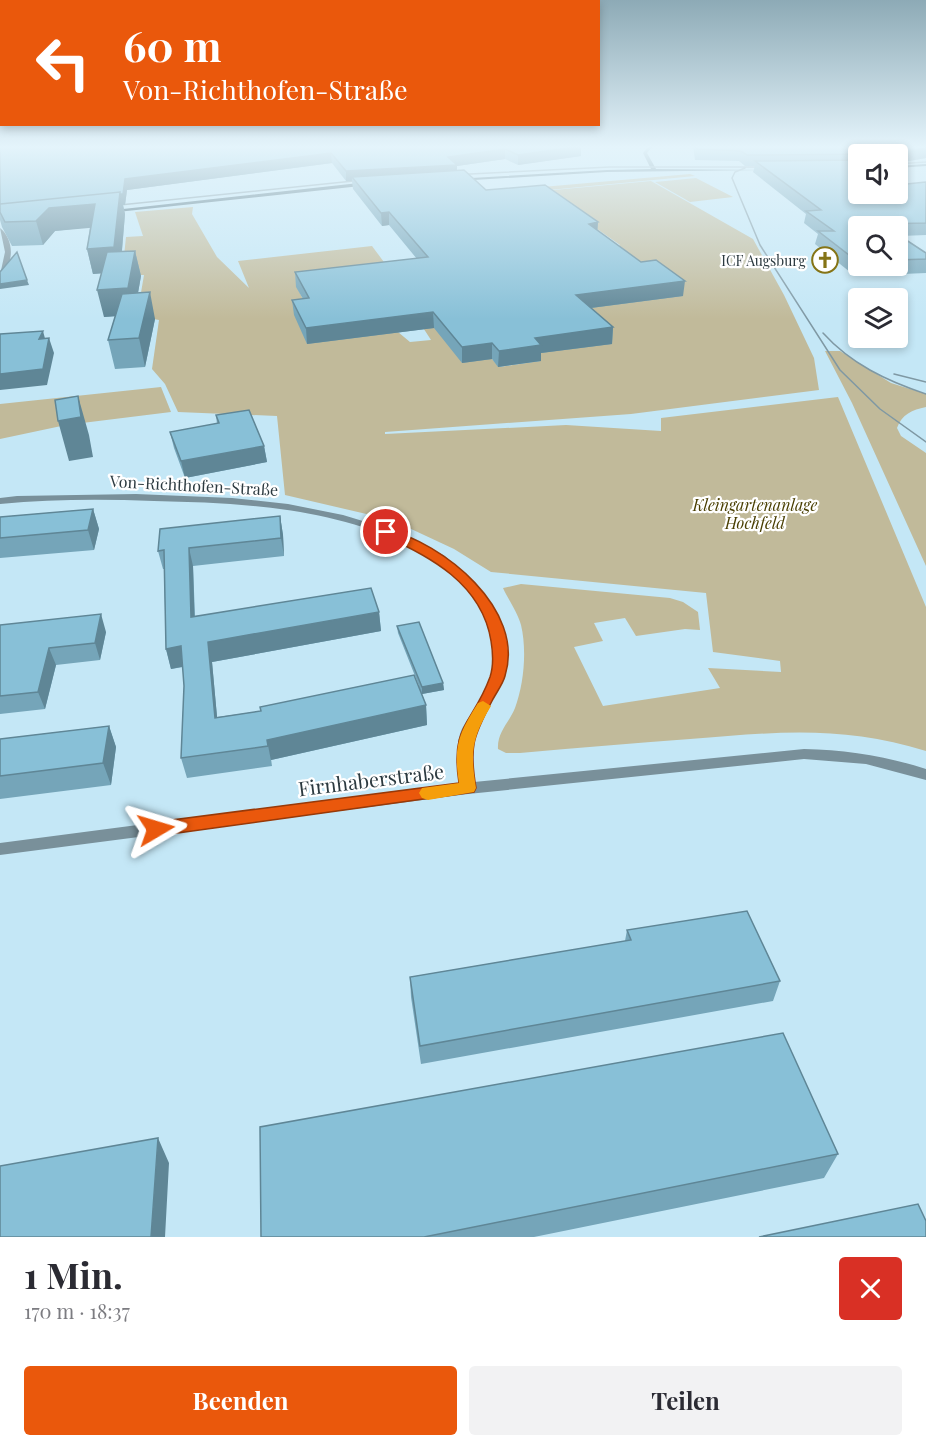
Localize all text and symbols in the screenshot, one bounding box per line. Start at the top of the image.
text: 60 m [123,17,221,73]
icon: left [24,24,102,102]
text: Von-Richthofen-Straße [123,71,408,107]
map controls [848,144,908,348]
button: sound [848,144,908,204]
button: search [848,216,908,276]
church icon: ICF Augsburg [810,245,840,275]
place label: ICF Augsburg [721,251,807,270]
button: layers [848,288,908,348]
street label: Von-Richthofen-Straße [108,470,279,500]
park label: Kleingartenanlage Hochfeld [692,494,817,533]
pin [360,506,411,557]
icon: arrive [369,515,402,548]
street label: Firnhaberstraße [297,757,445,801]
position arrow [124,797,188,861]
text: 1 Min. [24,1250,123,1298]
button: close [839,1257,902,1320]
text: 170 m · 18:37 [24,1297,130,1324]
button: Beenden [24,1366,457,1435]
button: Teilen [469,1366,902,1435]

